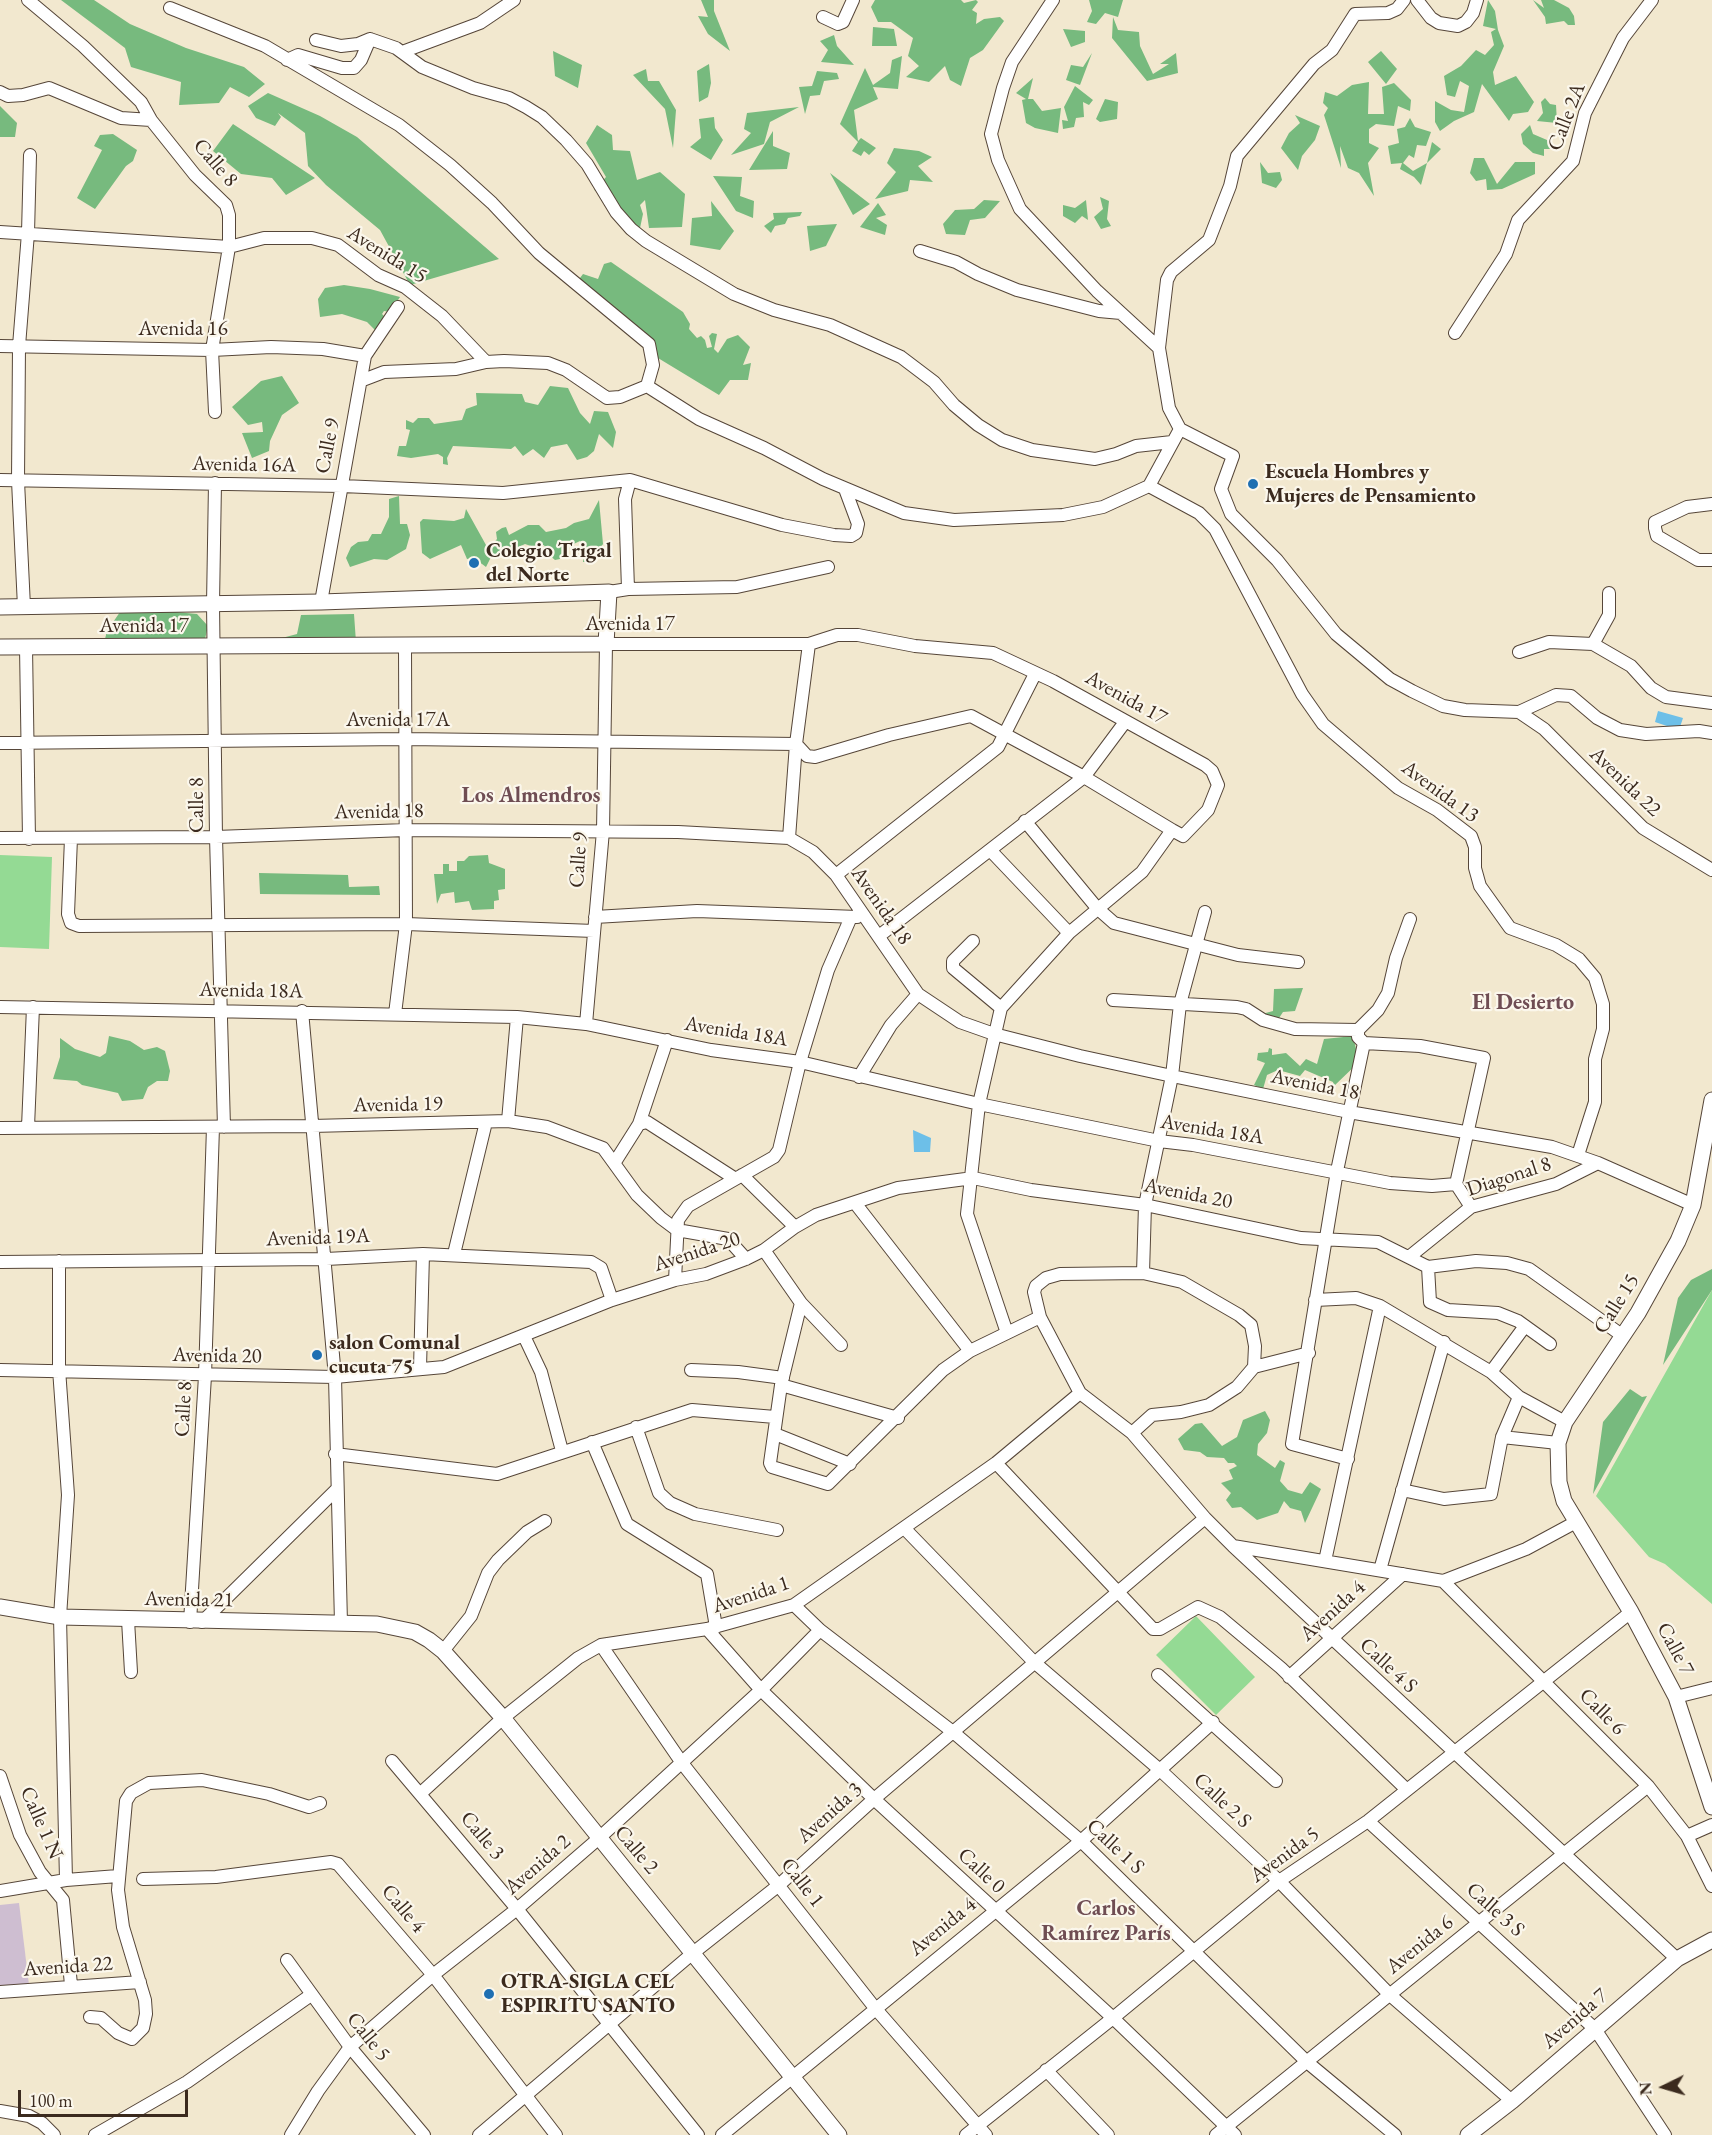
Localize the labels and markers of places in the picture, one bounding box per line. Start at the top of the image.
place label: Escuela Hombres y Mujeres de Pensamiento [1265,459,1476,509]
marker: Escuela Hombres y Mujeres de Pensamiento [1246,477,1260,491]
place label: Colegio Trigal del Norte [486,538,612,588]
marker: Colegio Trigal del Norte [467,556,481,570]
place label: salon Comunal cucuta 75 [329,1330,460,1380]
marker: salon Comunal cucuta 75 [310,1348,324,1362]
place label: OTRA-SIGLA CEL ESPIRITU SANTO [501,1969,675,2019]
marker: OTRA-SIGLA CEL ESPIRITU SANTO [482,1987,496,2001]

